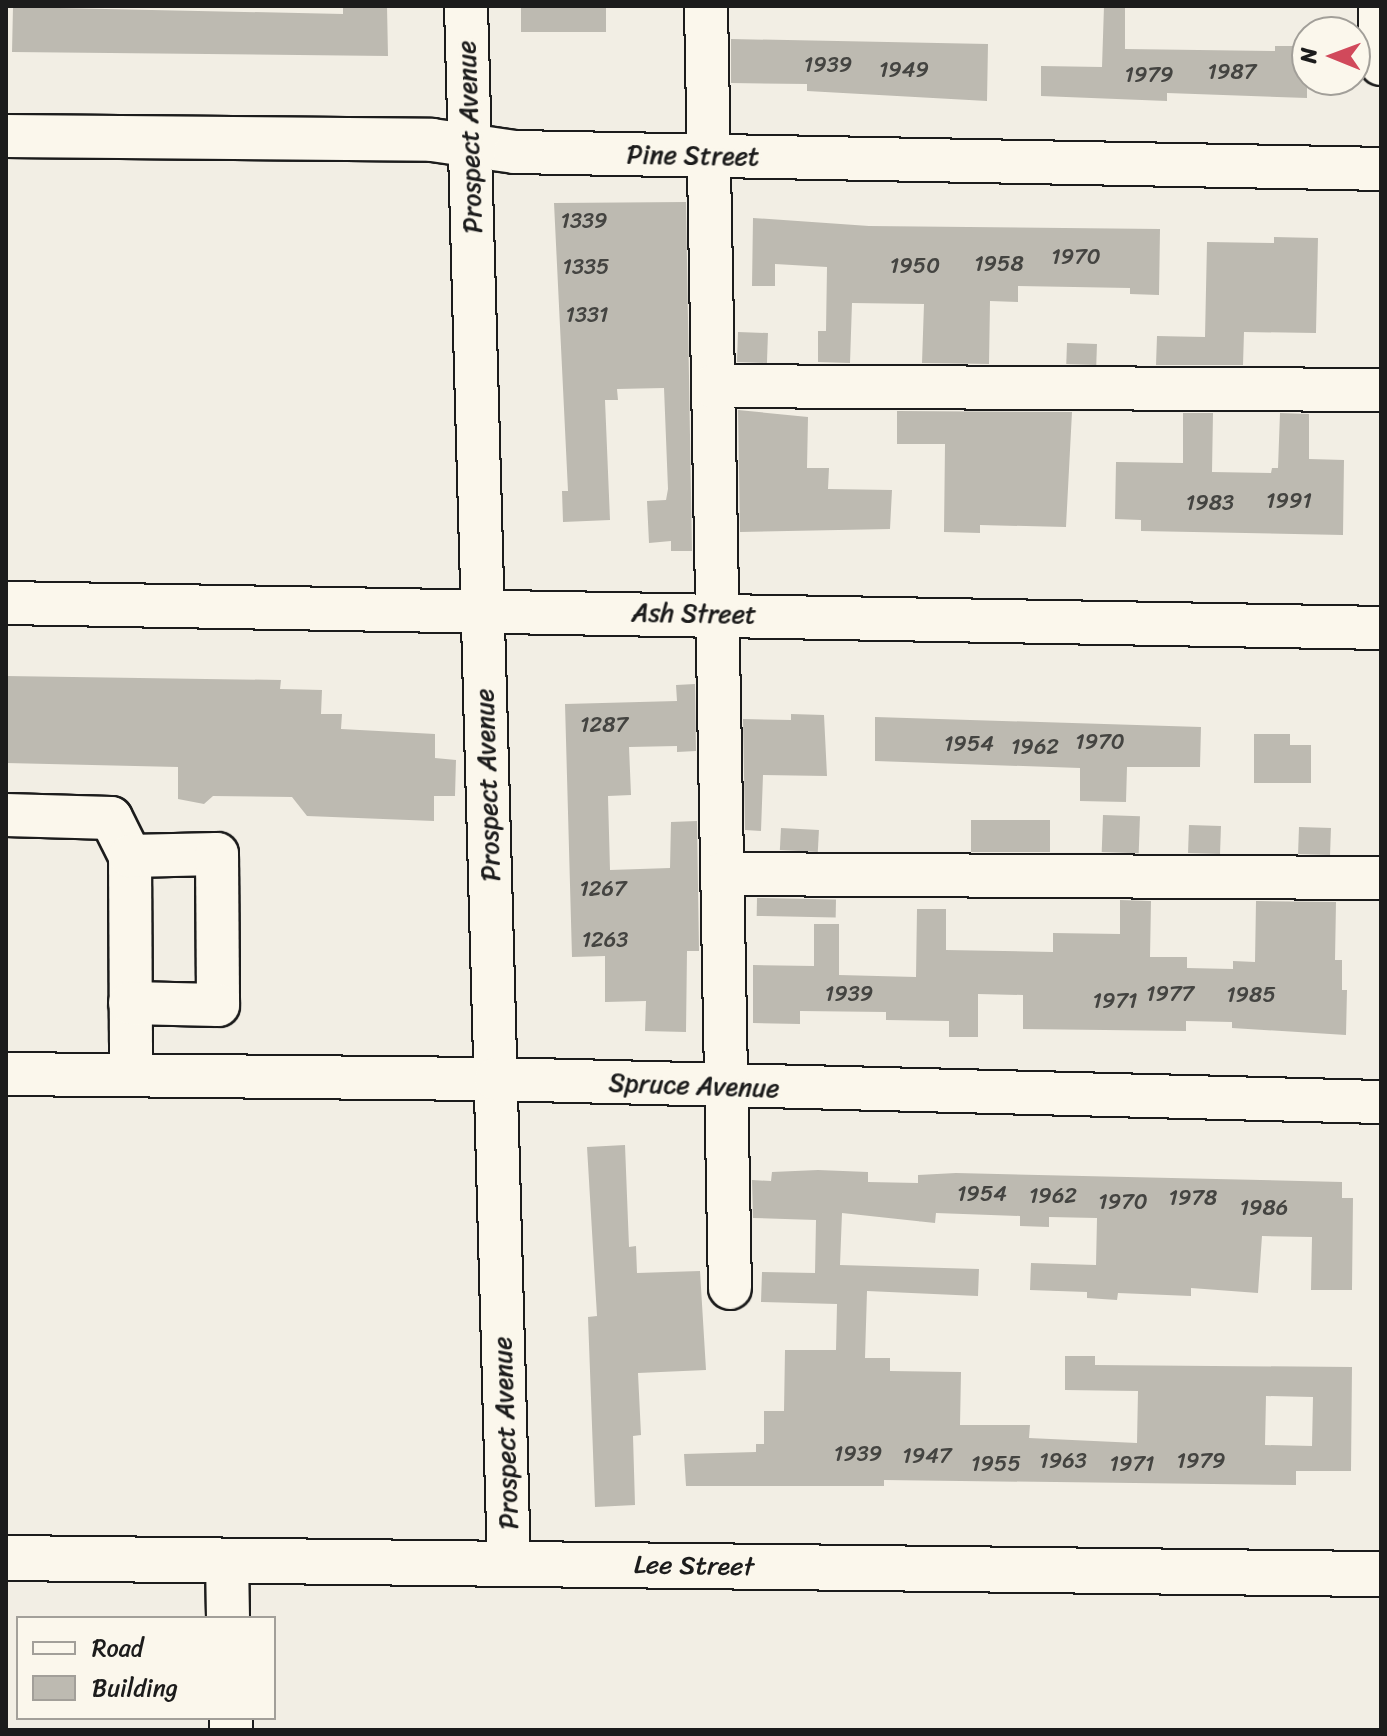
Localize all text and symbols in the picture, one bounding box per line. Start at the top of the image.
north arrow [1291,16,1371,96]
street label: Prospect Avenue [451,40,489,234]
text: N [1289,48,1328,64]
house number: 1939 [804,52,852,78]
house number: 1949 [879,57,929,83]
house number: 1987 [1208,59,1256,85]
house number: 1979 [1124,62,1174,88]
street label: Pine Street [626,139,760,173]
house number: 1339 [560,208,608,234]
house number: 1970 [1051,244,1101,270]
house number: 1958 [974,251,1024,277]
house number: 1950 [890,253,940,279]
house number: 1335 [562,254,610,280]
house number: 1331 [565,302,609,328]
house number: 1991 [1266,488,1312,514]
house number: 1983 [1186,490,1234,516]
street label: Ash Street [631,597,757,631]
street label: Prospect Avenue [469,688,507,882]
house number: 1287 [580,712,628,738]
house number: 1970 [1075,729,1125,755]
house number: 1954 [944,731,994,757]
house number: 1962 [1011,734,1059,760]
house number: 1267 [579,876,627,902]
house number: 1263 [582,927,628,953]
house number: 1939 [825,981,873,1007]
house number: 1977 [1146,981,1194,1007]
house number: 1985 [1226,982,1276,1008]
house number: 1971 [1093,988,1137,1014]
street label: Spruce Avenue [608,1067,780,1105]
house number: 1954 [957,1181,1007,1207]
house number: 1962 [1029,1183,1077,1209]
house number: 1978 [1169,1185,1217,1211]
house number: 1970 [1098,1189,1148,1215]
house number: 1986 [1240,1195,1288,1221]
street label: Prospect Avenue [487,1336,525,1530]
house number: 1939 [834,1441,882,1467]
house number: 1947 [902,1443,952,1469]
house number: 1963 [1039,1448,1087,1474]
house number: 1979 [1176,1448,1226,1474]
house number: 1955 [971,1451,1021,1477]
house number: 1971 [1110,1451,1154,1477]
street label: Lee Street [633,1549,755,1583]
legend [16,1616,276,1720]
text: Road [92,1627,143,1669]
text: Building [92,1667,178,1709]

